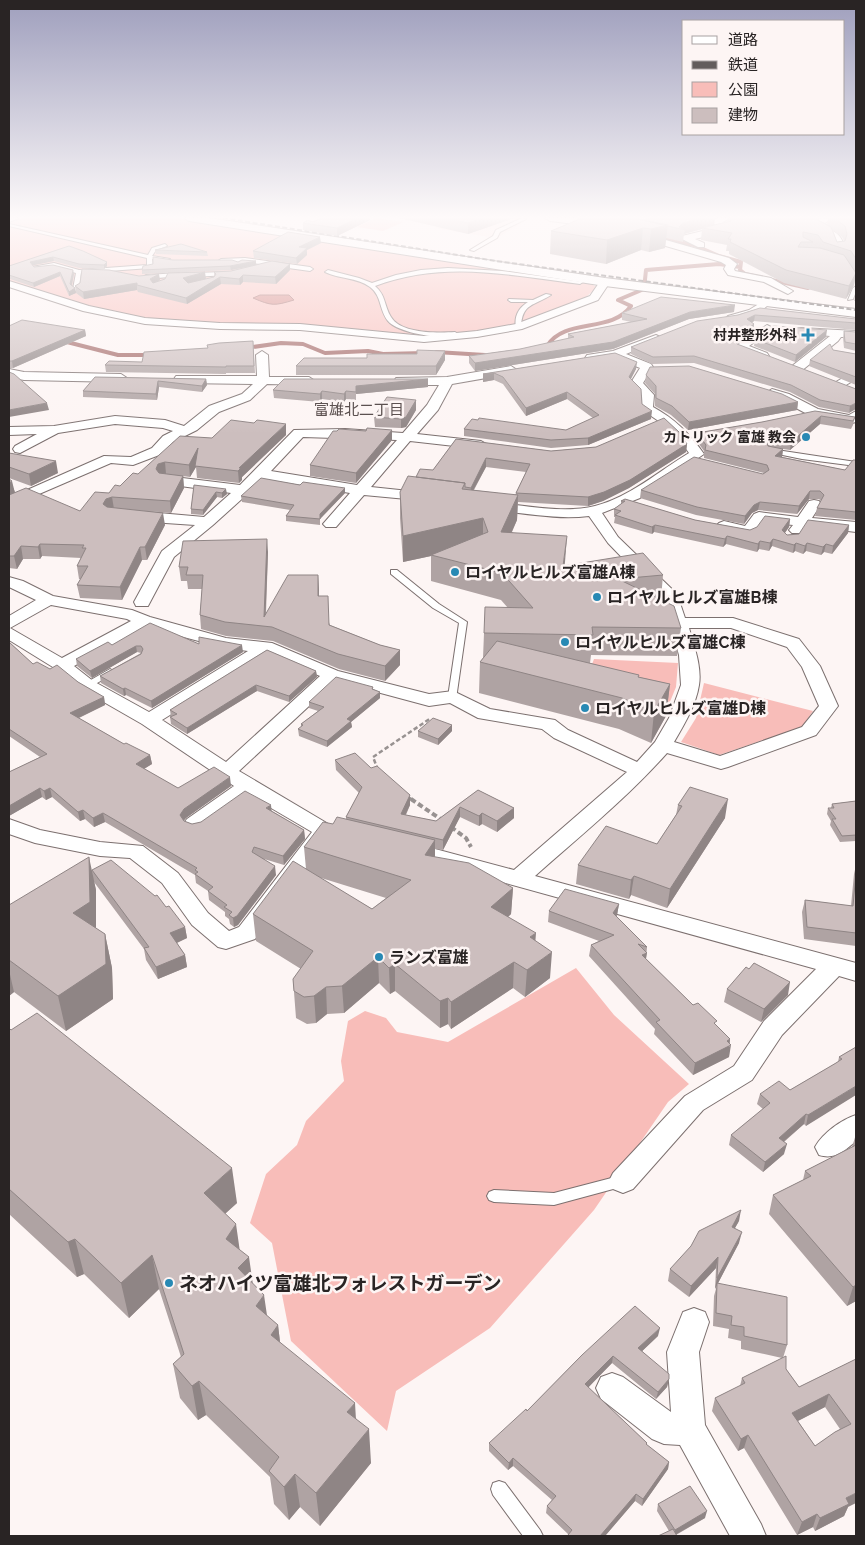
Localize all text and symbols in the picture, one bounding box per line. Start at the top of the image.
legend [682,20,845,135]
text: 道路 [728,31,758,49]
text: 鉄道 [728,56,758,74]
text: 公園 [728,81,758,99]
text: 建物 [728,106,758,124]
place label: 村井整形外科 [713,327,797,343]
marker: 村井整形外科 [801,328,815,342]
district label: 富雄北二丁目 [314,401,404,419]
place label: カトリック 富雄 教会 [663,429,796,445]
marker: カトリック 富雄 教会 [800,431,812,443]
place label: ロイヤルヒルズ富雄A棟 [465,563,635,582]
marker: ロイヤルヒルズ富雄A棟 [449,566,461,578]
place label: ロイヤルヒルズ富雄B棟 [607,588,777,607]
marker: ロイヤルヒルズ富雄B棟 [591,591,603,603]
place label: ロイヤルヒルズ富雄C棟 [575,633,746,652]
marker: ロイヤルヒルズ富雄C棟 [559,636,571,648]
place label: ロイヤルヒルズ富雄D棟 [595,699,766,718]
marker: ロイヤルヒルズ富雄D棟 [579,702,591,714]
place label: ランズ富雄 [389,948,469,967]
marker: ランズ富雄 [373,951,385,963]
place label: ネオハイツ富雄北フォレストガーデン [179,1272,502,1294]
marker: ネオハイツ富雄北フォレストガーデン [163,1277,175,1289]

